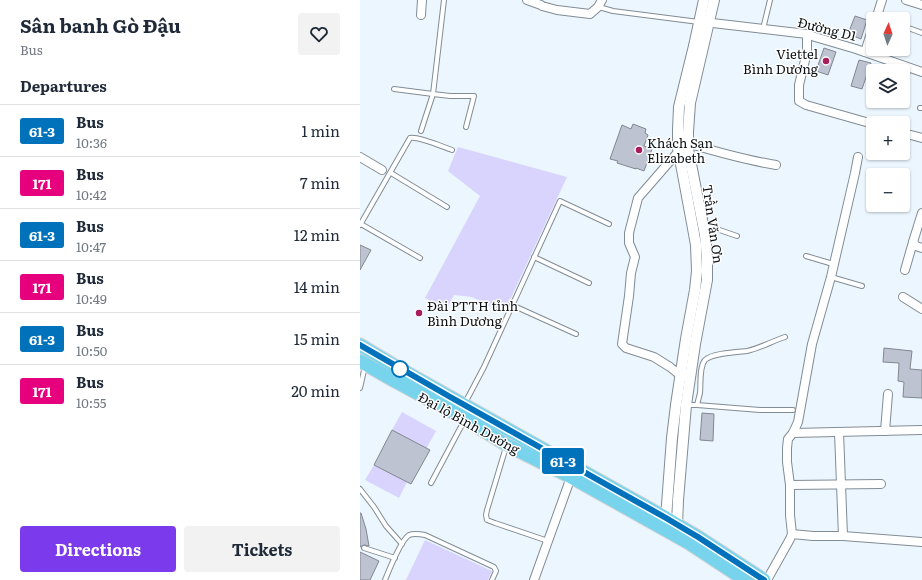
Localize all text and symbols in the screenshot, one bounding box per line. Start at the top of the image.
text: Sân banh Gò Đậu [20,11,181,39]
street label: Đường D1 [796,12,859,45]
north arrow [866,12,910,56]
map controls [866,12,910,212]
button: heart [298,13,340,55]
text: Bus [20,40,43,59]
place label: Viettel Bình Dương [743,44,819,78]
marker: Viettel Bình Dương [821,56,831,66]
button: layers [866,64,910,108]
text: Departures [20,74,107,97]
text: Bus [76,110,104,133]
button: + [866,116,910,160]
text: 1 min [301,119,340,142]
text: 61-3 [29,121,55,141]
text: 10:36 [76,133,107,152]
place label: Khách Sạn Elizabeth [647,133,713,167]
marker: Khách Sạn Elizabeth [634,145,644,155]
text: Bus [76,162,104,185]
button: − [866,168,910,212]
text: 7 min [300,171,340,194]
text: 171 [33,173,51,193]
street label: Trần Văn Ơn [699,183,728,265]
text: 10:42 [76,185,107,204]
text: Bus [76,214,104,237]
text: 12 min [294,223,340,246]
text: 61-3 [29,225,55,245]
text: 10:47 [76,237,106,256]
text: Bus [76,266,104,289]
text: 14 min [294,275,340,298]
text: 171 [33,277,51,297]
text: 10:49 [76,289,107,308]
place label: Đài PTTH tỉnh Bình Dương [427,296,519,330]
marker: Đài PTTH tỉnh Bình Dương [414,308,424,318]
text: Bus [76,318,104,341]
text: 15 min [294,327,340,350]
text: 61-3 [29,329,55,349]
text: 10:50 [76,341,107,360]
unlabelled marker [391,360,409,378]
text: Bus [76,370,104,393]
text: 20 min [291,379,340,402]
text: 171 [33,381,51,401]
street label: Đại lộ Bình Dương [415,387,524,459]
text: 10:55 [76,393,106,412]
line badge: 61-3 [535,448,591,474]
text: 61-3 [550,451,576,471]
button: Directions [20,526,176,572]
button: Tickets [184,526,340,572]

